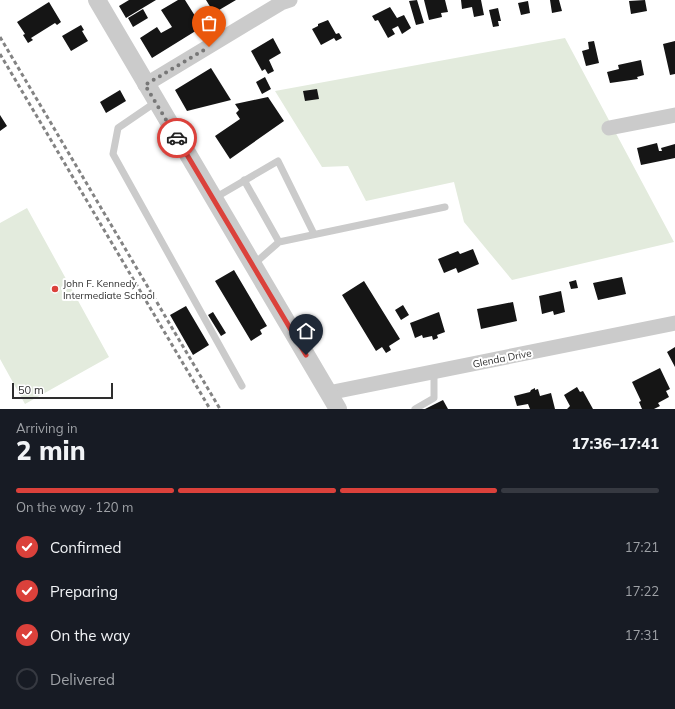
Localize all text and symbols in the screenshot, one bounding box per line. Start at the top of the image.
pin [192,6,226,47]
icon: bag [198,12,220,34]
courier [157,118,197,158]
icon: car [166,127,188,149]
place label: John F. Kennedy Intermediate School [63,277,155,302]
marker: John F. Kennedy Intermediate School [50,284,60,294]
pin [289,314,323,355]
icon: home [295,320,317,342]
street label: Glenda Drive [472,346,533,371]
scale bar [12,381,113,400]
text: 50 m [18,383,44,397]
text: Arriving in [16,420,78,436]
text: 2 min [16,434,86,467]
text: 17:36–17:41 [572,434,659,453]
text: On the way · 120 m [16,499,133,515]
icon: check [16,536,38,558]
text: Confirmed [50,538,121,557]
text: 17:21 [625,539,659,555]
icon: check [16,580,38,602]
text: Preparing [50,582,118,601]
text: 17:22 [625,583,659,599]
icon: check [16,624,38,646]
text: On the way [50,626,130,645]
text: 17:31 [625,627,659,643]
text: Delivered [50,670,115,689]

